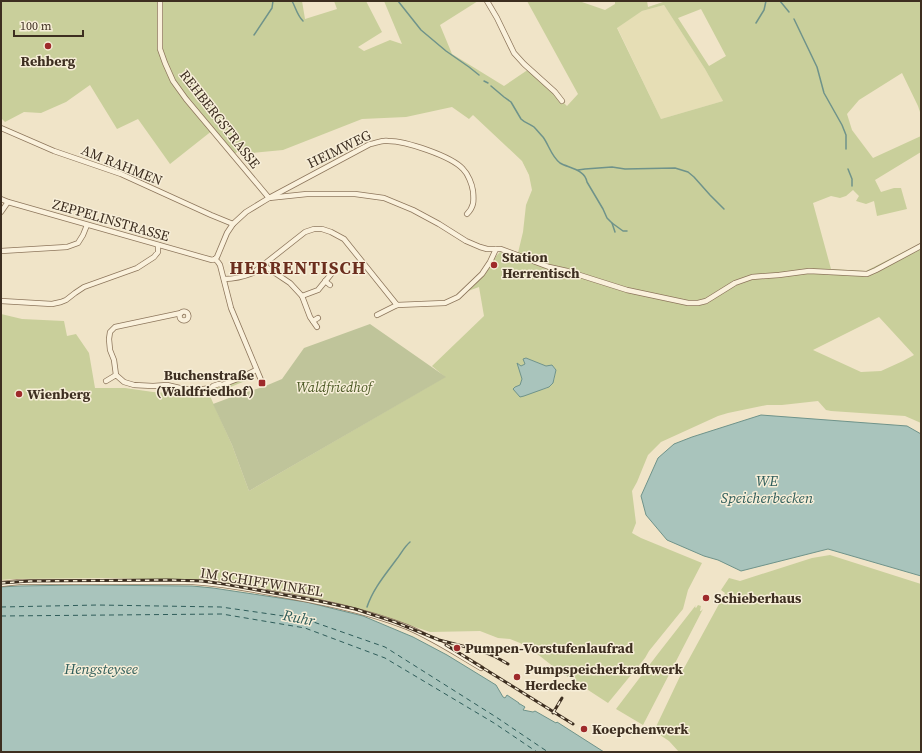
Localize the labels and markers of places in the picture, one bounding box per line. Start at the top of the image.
marker: Rehberg [43,41,53,51]
place label: Rehberg [21,51,76,71]
place label: Station Herrentisch [502,247,580,283]
marker: Station Herrentisch [489,260,499,270]
place label: Buchenstraße (Waldfriedhof) [156,365,254,401]
marker: Buchenstraße (Waldfriedhof) [257,378,267,388]
place label: Wienberg [27,384,91,404]
marker: Wienberg [14,389,24,399]
place label: Schieberhaus [714,588,802,608]
marker: Schieberhaus [701,593,711,603]
place label: Pumpen-Vorstufenlaufrad [465,638,634,658]
marker: Pumpen-Vorstufenlaufrad [452,643,462,653]
place label: Pumpspeicherkraftwerk Herdecke [525,659,683,695]
marker: Pumpspeicherkraftwerk Herdecke [512,672,522,682]
place label: Koepchenwerk [592,719,689,739]
marker: Koepchenwerk [579,724,589,734]

